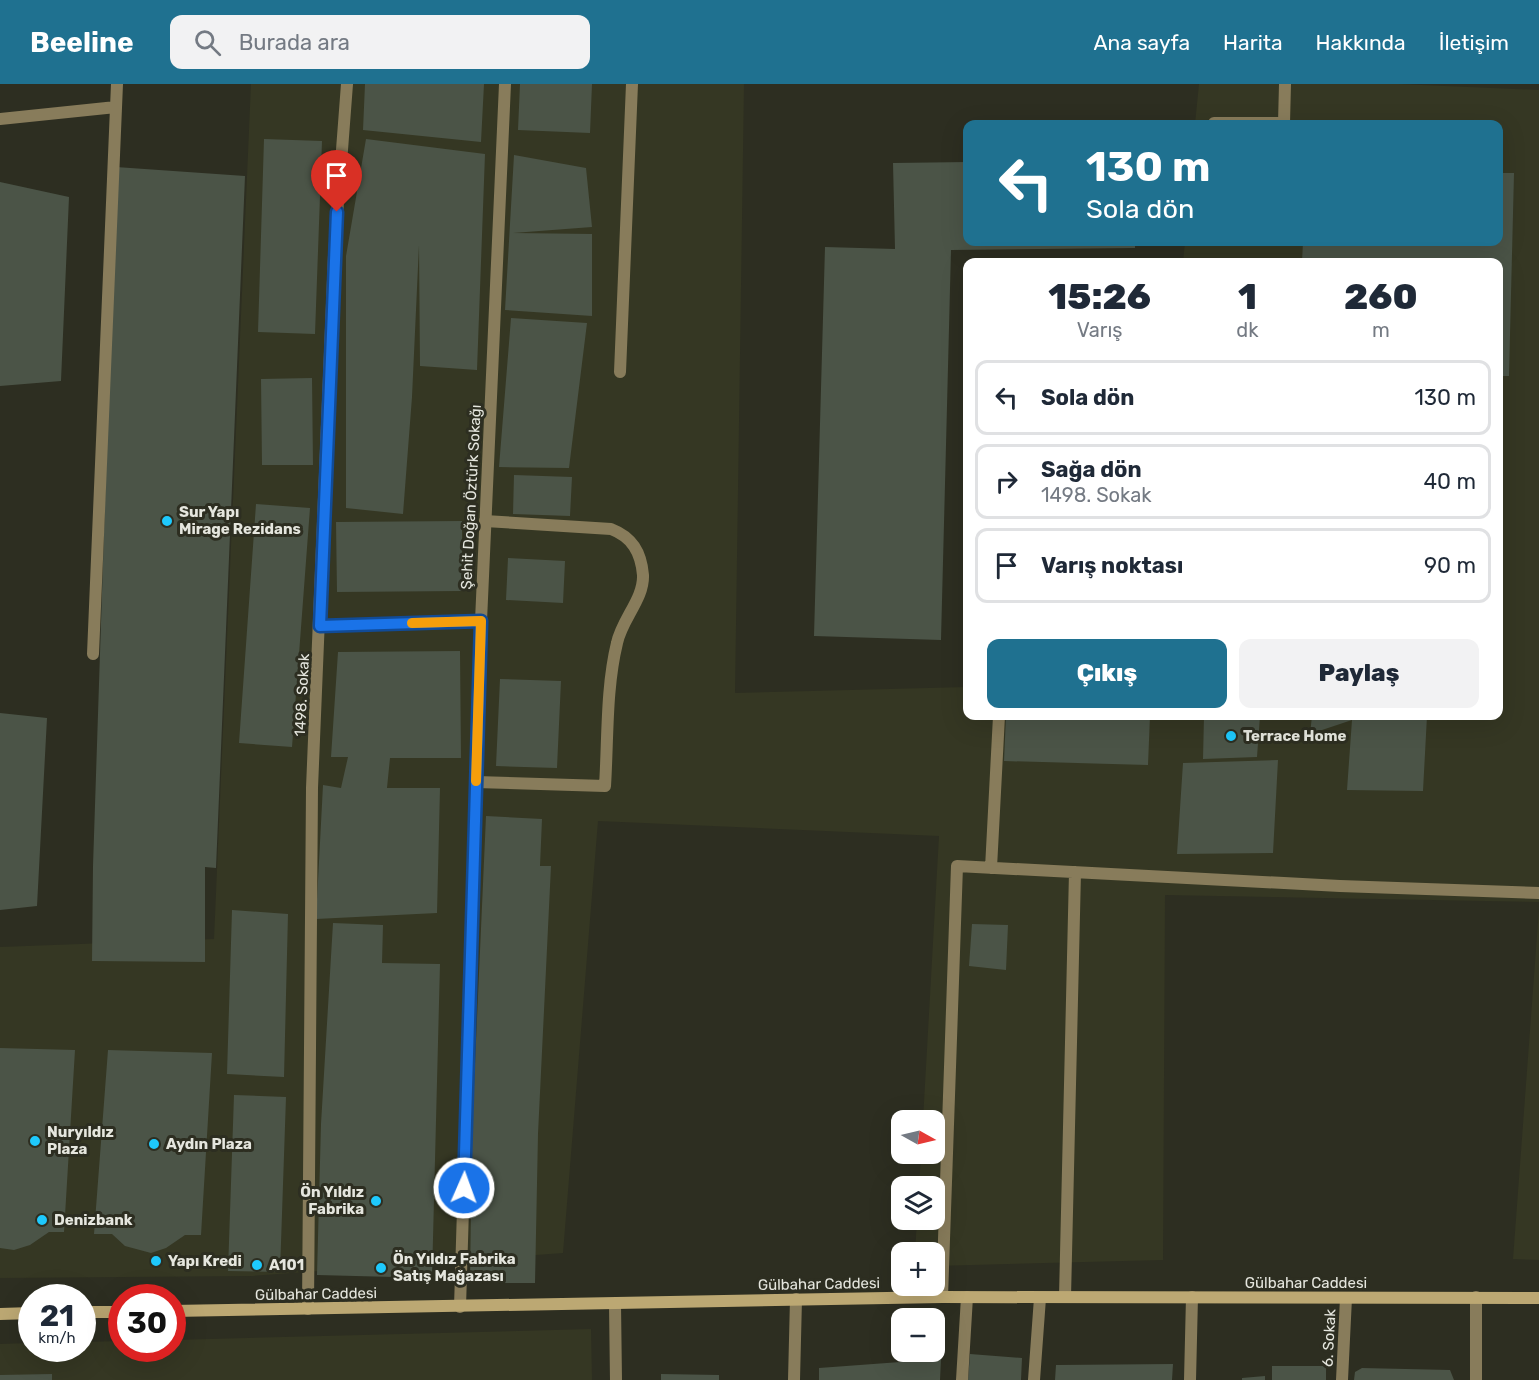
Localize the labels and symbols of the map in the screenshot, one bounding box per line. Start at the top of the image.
pin [311,150,362,212]
street label: Şehit Doğan Öztürk Sokağı [457,404,485,590]
place label: Sur Yapı Mirage Rezidans [179,503,301,538]
marker: Sur Yapı Mirage Rezidans [160,514,174,528]
street label: 1498. Sokak [291,653,313,737]
place label: Terrace Home [1243,727,1346,745]
marker: Terrace Home [1224,729,1238,743]
north arrow [891,1110,945,1164]
place label: Nuryıldız Plaza [47,1123,114,1158]
marker: Nuryıldız Plaza [28,1134,42,1148]
place label: Aydın Plaza [166,1135,252,1153]
marker: Aydın Plaza [147,1137,161,1151]
position arrow [432,1156,496,1220]
place label: Ön Yıldız Fabrika [300,1183,364,1218]
marker: Ön Yıldız Fabrika [369,1194,383,1208]
place label: Denizbank [54,1211,133,1229]
marker: Denizbank [35,1213,49,1227]
place label: Ön Yıldız Fabrika Satış Mağazası [393,1250,516,1285]
place label: Yapı Kredi [168,1252,242,1270]
marker: Yapı Kredi [149,1254,163,1268]
place label: A101 [269,1256,304,1274]
marker: A101 [250,1258,264,1272]
marker: Ön Yıldız Fabrika Satış Mağazası [374,1261,388,1275]
street label: Gülbahar Caddesi [758,1274,880,1294]
street label: Gülbahar Caddesi [1245,1274,1367,1292]
speed limit sign: 30 [108,1284,186,1362]
street label: Gülbahar Caddesi [255,1284,377,1304]
street label: 6. Sokak [1318,1308,1340,1367]

